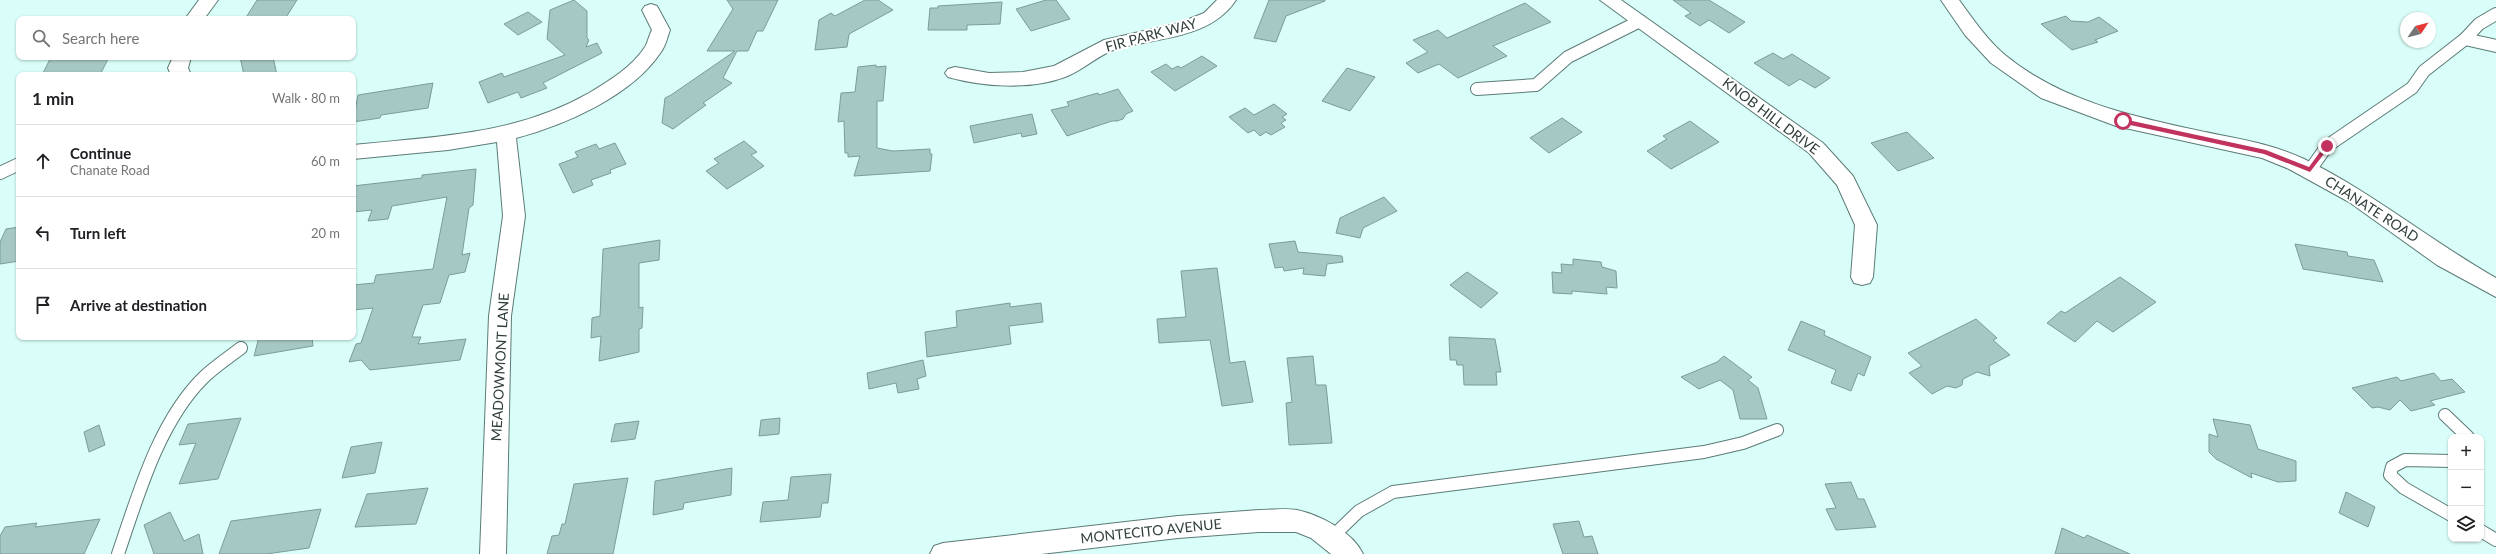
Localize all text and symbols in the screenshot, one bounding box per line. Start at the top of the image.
north arrow [2400,12,2436,48]
street label: FIR PARK WAY [1103,14,1199,55]
search box [16,16,356,60]
icon: search [30,27,52,49]
text: Search here [62,29,139,47]
street label: KNOB HILL DRIVE [1720,74,1823,158]
text: 1 min [32,88,74,109]
text: Walk · 80 m [272,90,340,106]
route start [2114,112,2132,130]
route end [2318,137,2336,155]
text: Continue [70,144,131,162]
icon: ahead [32,150,54,172]
text: 60 m [311,153,340,169]
text: Chanate Road [70,162,150,178]
street label: CHANATE ROAD [2322,172,2422,245]
icon: left [32,222,54,244]
text: Turn left [70,224,126,242]
text: 20 m [311,225,340,241]
street label: MEADOWMONT LANE [487,292,512,442]
icon: arrive [32,294,54,316]
text: Arrive at destination [70,296,207,314]
map controls [2448,434,2484,542]
button: + [2448,434,2484,470]
button: − [2448,470,2484,506]
button: layers [2448,506,2484,542]
street label: MONTECITO AVENUE [1080,515,1222,546]

